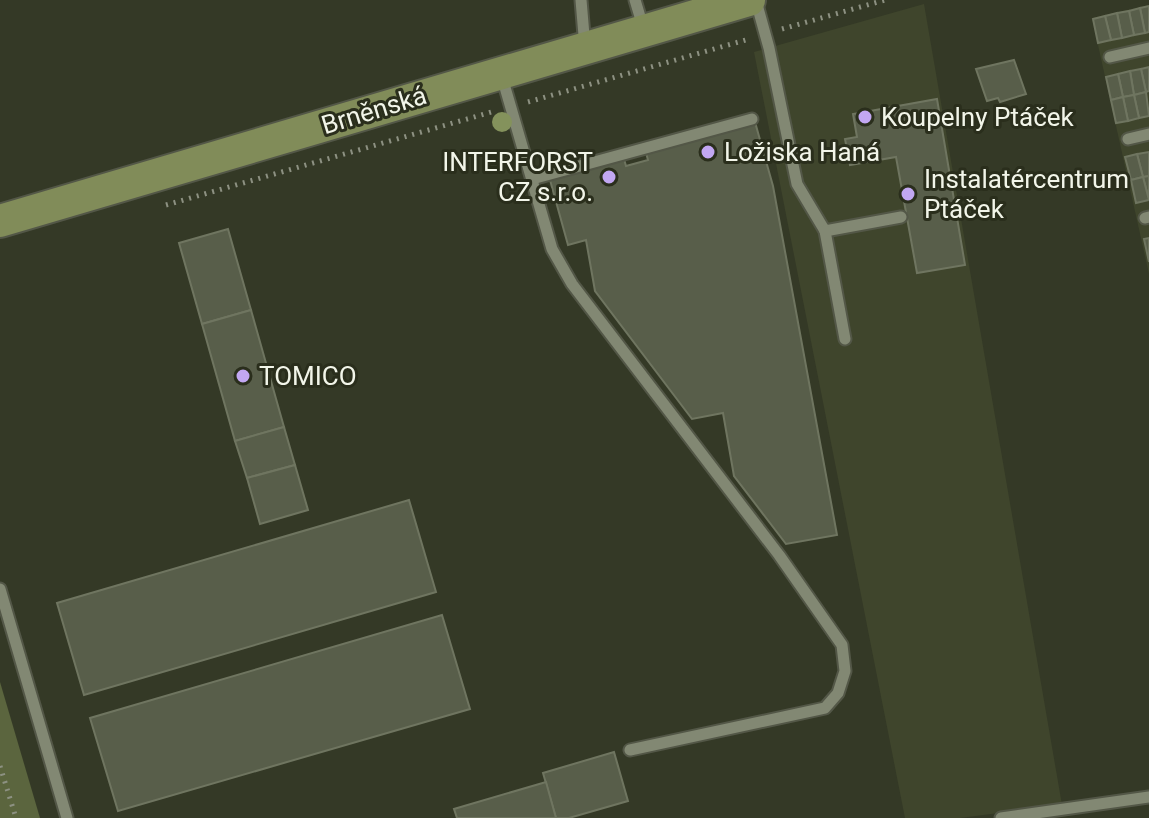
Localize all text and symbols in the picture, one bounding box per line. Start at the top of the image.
street label: Brněnská [318,80,430,140]
place label: Koupelny Ptáček [881,102,1075,132]
marker: Koupelny Ptáček [856,108,874,126]
place label: Ložiska Haná [724,137,880,167]
marker: Ložiska Haná [699,143,717,161]
place label: INTERFORST CZ s.r.o. [442,147,593,207]
place label: Instalatércentrum Ptáček [924,164,1129,224]
marker: INTERFORST CZ s.r.o. [600,168,618,186]
marker: Instalatércentrum Ptáček [899,185,917,203]
place label: TOMICO [259,361,357,391]
marker: TOMICO [234,367,252,385]

